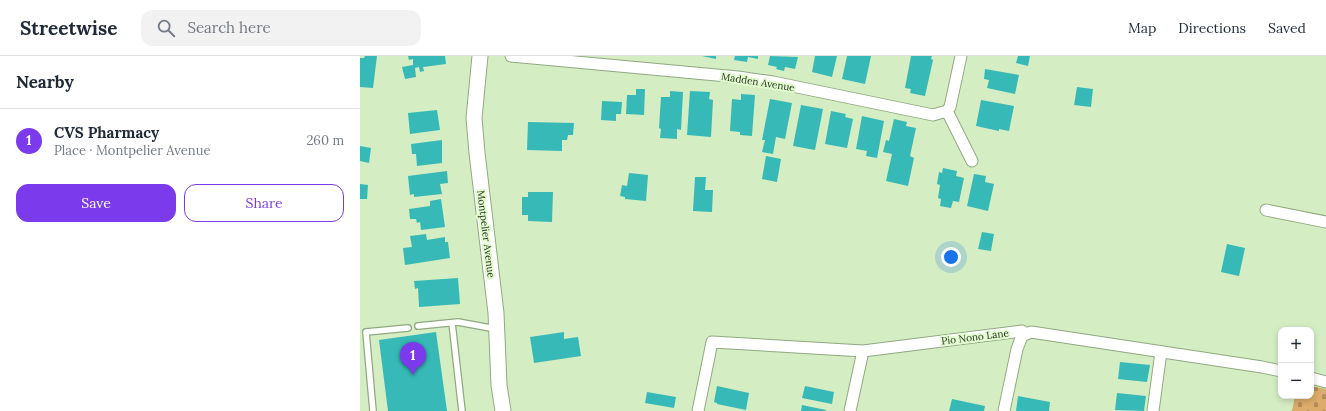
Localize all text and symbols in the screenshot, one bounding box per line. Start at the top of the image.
search box [141,10,421,46]
text: Streetwise [20,16,117,40]
icon: search [155,17,177,39]
text: Search here [187,18,271,37]
text: Map [1128,19,1156,37]
text: Directions [1178,19,1246,37]
text: Saved [1268,19,1306,37]
street label: Madden Avenue [720,70,796,94]
text: Nearby [16,71,74,93]
text: CVS Pharmacy [54,123,159,142]
text: 1 [26,132,32,149]
text: 260 m [306,132,344,149]
text: Place · Montpelier Avenue [54,142,211,159]
button: Save [16,184,176,222]
button: Share [184,184,344,222]
street label: Montpelier Avenue [474,190,498,279]
your location [941,247,961,267]
street label: Pio Nono Lane [941,326,1010,348]
map controls [1278,327,1314,399]
button: + [1278,327,1314,363]
pin: 1 [400,342,426,375]
button: − [1278,363,1314,399]

